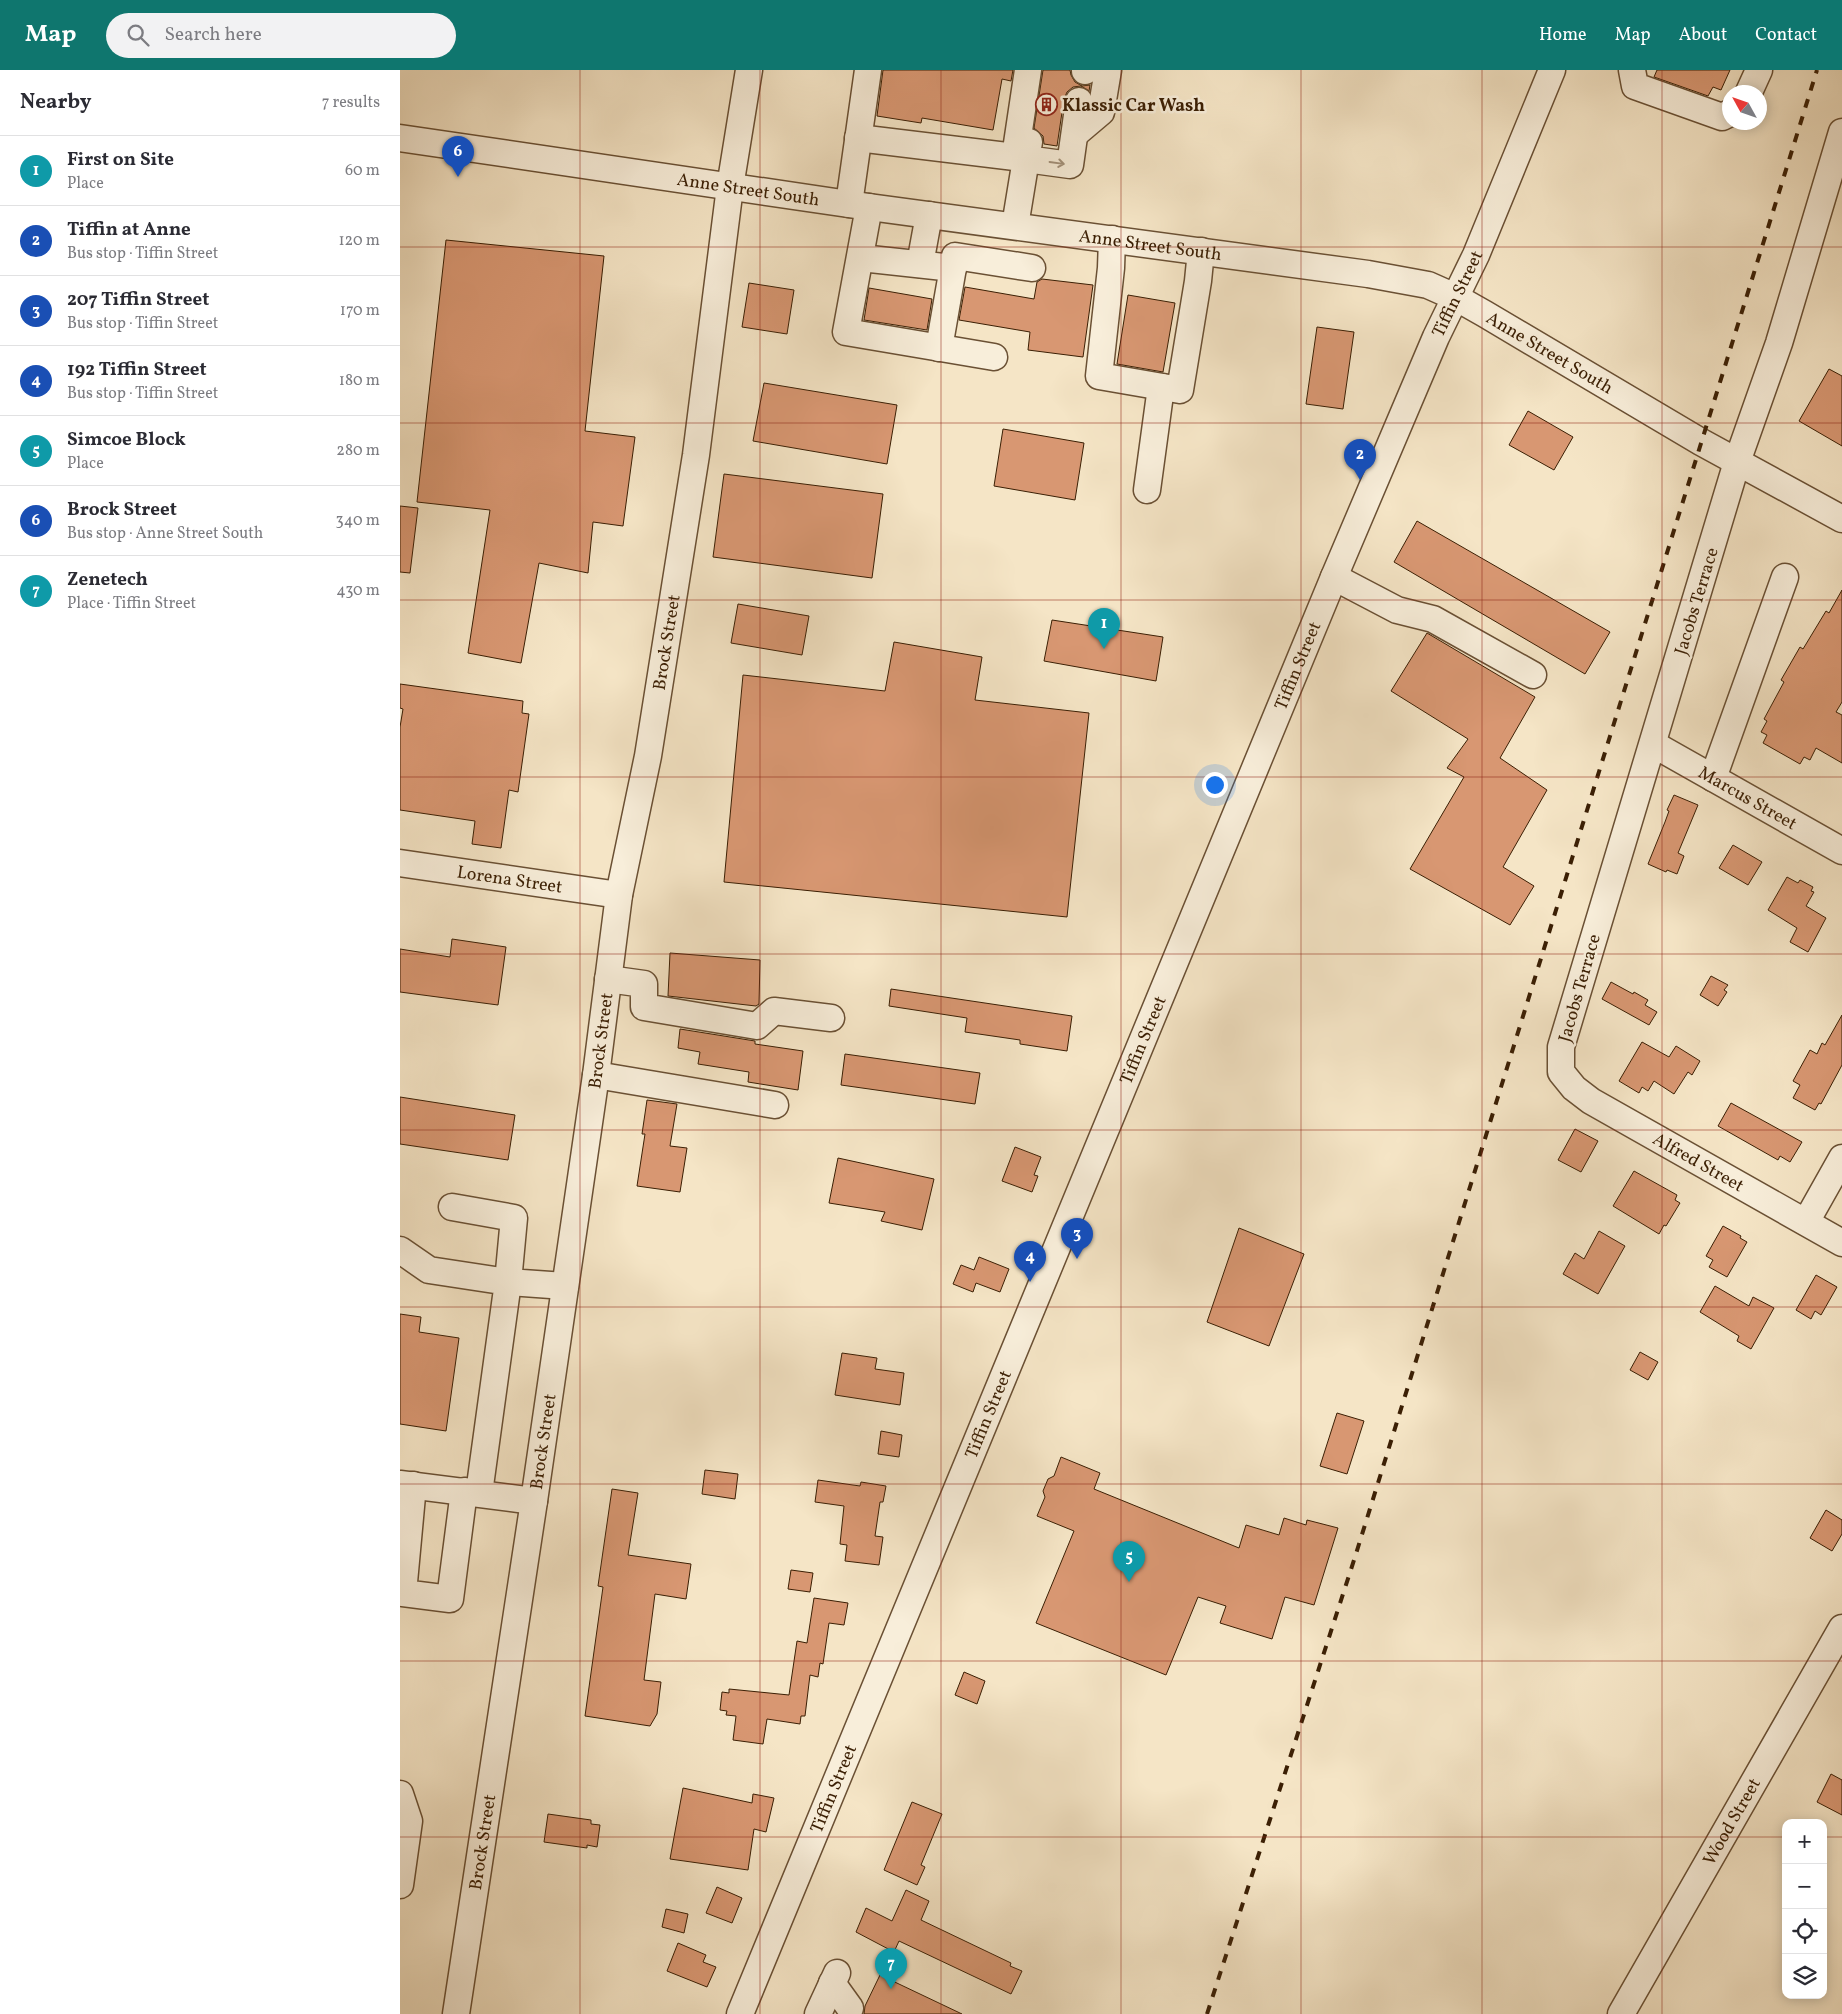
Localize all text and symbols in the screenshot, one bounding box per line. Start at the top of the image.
search box [106,13,456,58]
text: Map [25,18,76,52]
icon: search [124,21,152,49]
text: Search here [164,22,262,48]
text: Home [1539,23,1587,48]
text: Map [1615,23,1651,48]
text: About [1679,23,1727,48]
text: Contact [1755,23,1817,48]
north arrow [1722,85,1767,130]
text: Nearby [20,88,91,117]
text: 7 results [322,92,380,114]
building icon: Klassic Car Wash [1034,93,1058,117]
place label: Klassic Car Wash [1062,94,1205,119]
pin: 6 [442,136,474,177]
text: First on Site [67,147,174,173]
one-way arrow [1049,159,1065,169]
text: 1 [33,160,39,182]
text: 60 m [345,160,380,182]
street label: Anne Street South [675,168,821,214]
text: Place [67,173,104,195]
text: Tiffin at Anne [67,217,191,243]
street label: Anne Street South [1077,224,1223,268]
text: 2 [32,230,40,252]
text: 120 m [338,230,380,252]
text: Bus stop · Tiffin Street [67,243,218,265]
street label: Tiffin Street [1427,247,1490,342]
text: 207 Tiffin Street [67,287,209,313]
text: 3 [32,300,40,322]
text: 170 m [340,300,380,322]
street label: Anne Street South [1481,306,1618,401]
text: Bus stop · Tiffin Street [67,313,218,335]
text: 192 Tiffin Street [67,357,207,383]
text: 4 [31,370,41,392]
text: 180 m [339,370,380,392]
text: Bus stop · Tiffin Street [67,383,218,405]
text: Simcoe Block [67,427,186,453]
pin: 2 [1344,439,1376,480]
text: 5 [32,440,40,462]
text: 280 m [336,440,380,462]
text: Place [67,453,104,475]
text: Brock Street [67,497,177,523]
text: 6 [32,510,40,532]
text: 340 m [336,510,380,532]
text: Bus stop · Anne Street South [67,523,263,545]
street label: Jacobs Terrace [1669,545,1726,658]
text: Zenetech [67,567,148,593]
text: 7 [32,580,40,602]
text: 430 m [336,580,380,602]
text: Place · Tiffin Street [67,593,196,615]
street label: Brock Street [648,593,688,692]
pin: 1 [1088,608,1120,649]
street label: Tiffin Street [1269,618,1328,714]
street label: Marcus Street [1693,761,1801,837]
your location [1202,772,1228,798]
street label: Lorena Street [455,860,564,901]
street label: Jacobs Terrace [1553,931,1608,1045]
street label: Brock Street [583,991,620,1091]
street label: Tiffin Street [1115,992,1173,1089]
street label: Alfred Street [1648,1127,1748,1199]
pin: 3 [1061,1218,1093,1259]
pin: 4 [1014,1241,1046,1282]
street label: Tiffin Street [960,1367,1019,1463]
street label: Brock Street [525,1392,563,1491]
pin: 5 [1113,1541,1145,1582]
street label: Tiffin Street [805,1741,864,1837]
street label: Wood Street [1698,1774,1767,1870]
street label: Brock Street [464,1793,503,1892]
map controls [1782,1819,1827,1999]
button: + [1782,1819,1827,1864]
button: − [1782,1864,1827,1909]
button: locate [1782,1909,1827,1954]
pin: 7 [875,1948,907,1989]
button: layers [1782,1954,1827,1999]

